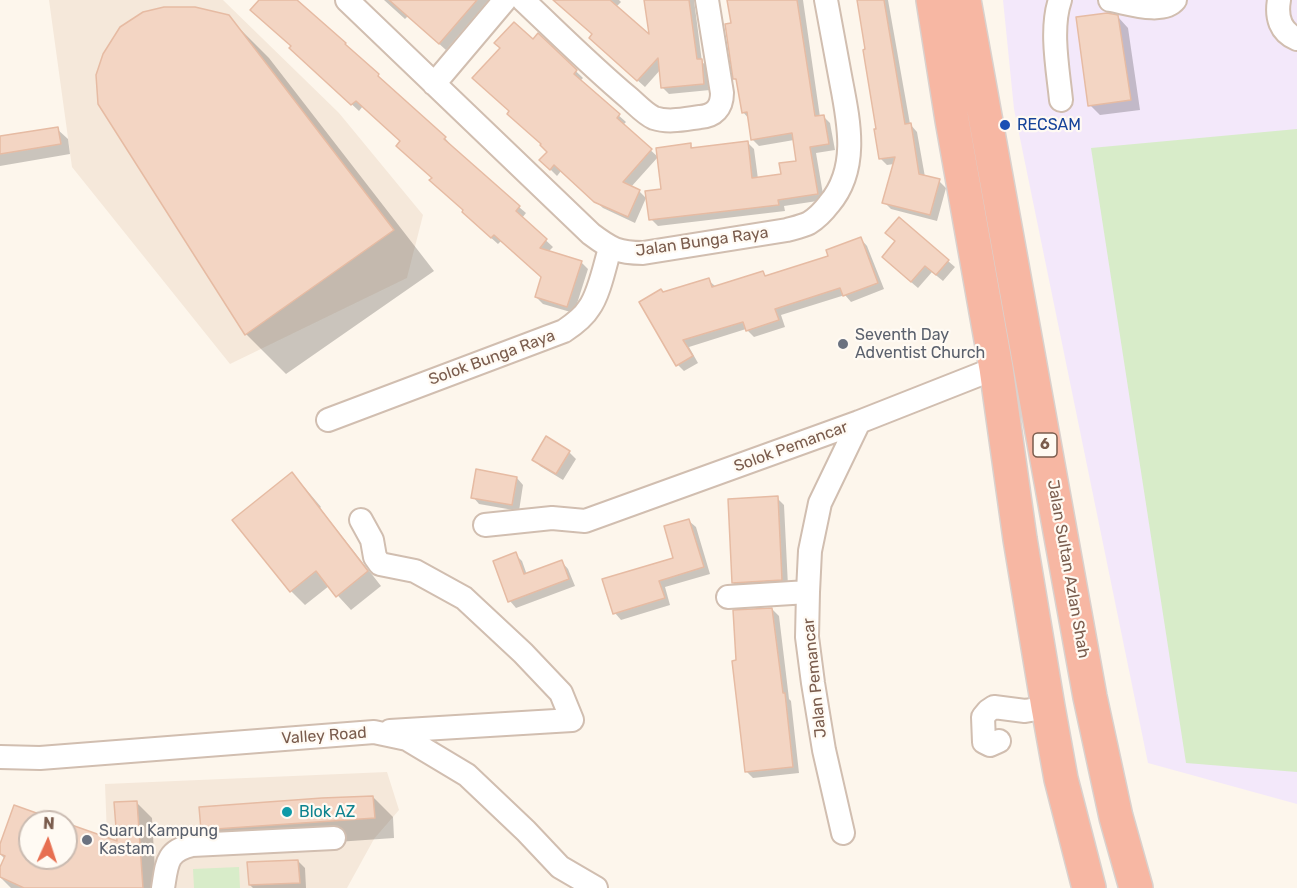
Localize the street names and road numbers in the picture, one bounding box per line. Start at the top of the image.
street label: Jalan Bunga Raya [634,223,770,261]
street label: Solok Bunga Raya [426,326,558,390]
street label: Solok Pemancar [731,417,851,477]
road number: 6 [1033,433,1057,457]
street label: Jalan Sultan Azlan Shah [1043,478,1093,660]
street label: Jalan Pemancar [799,617,831,739]
street label: Valley Road [281,723,367,749]

